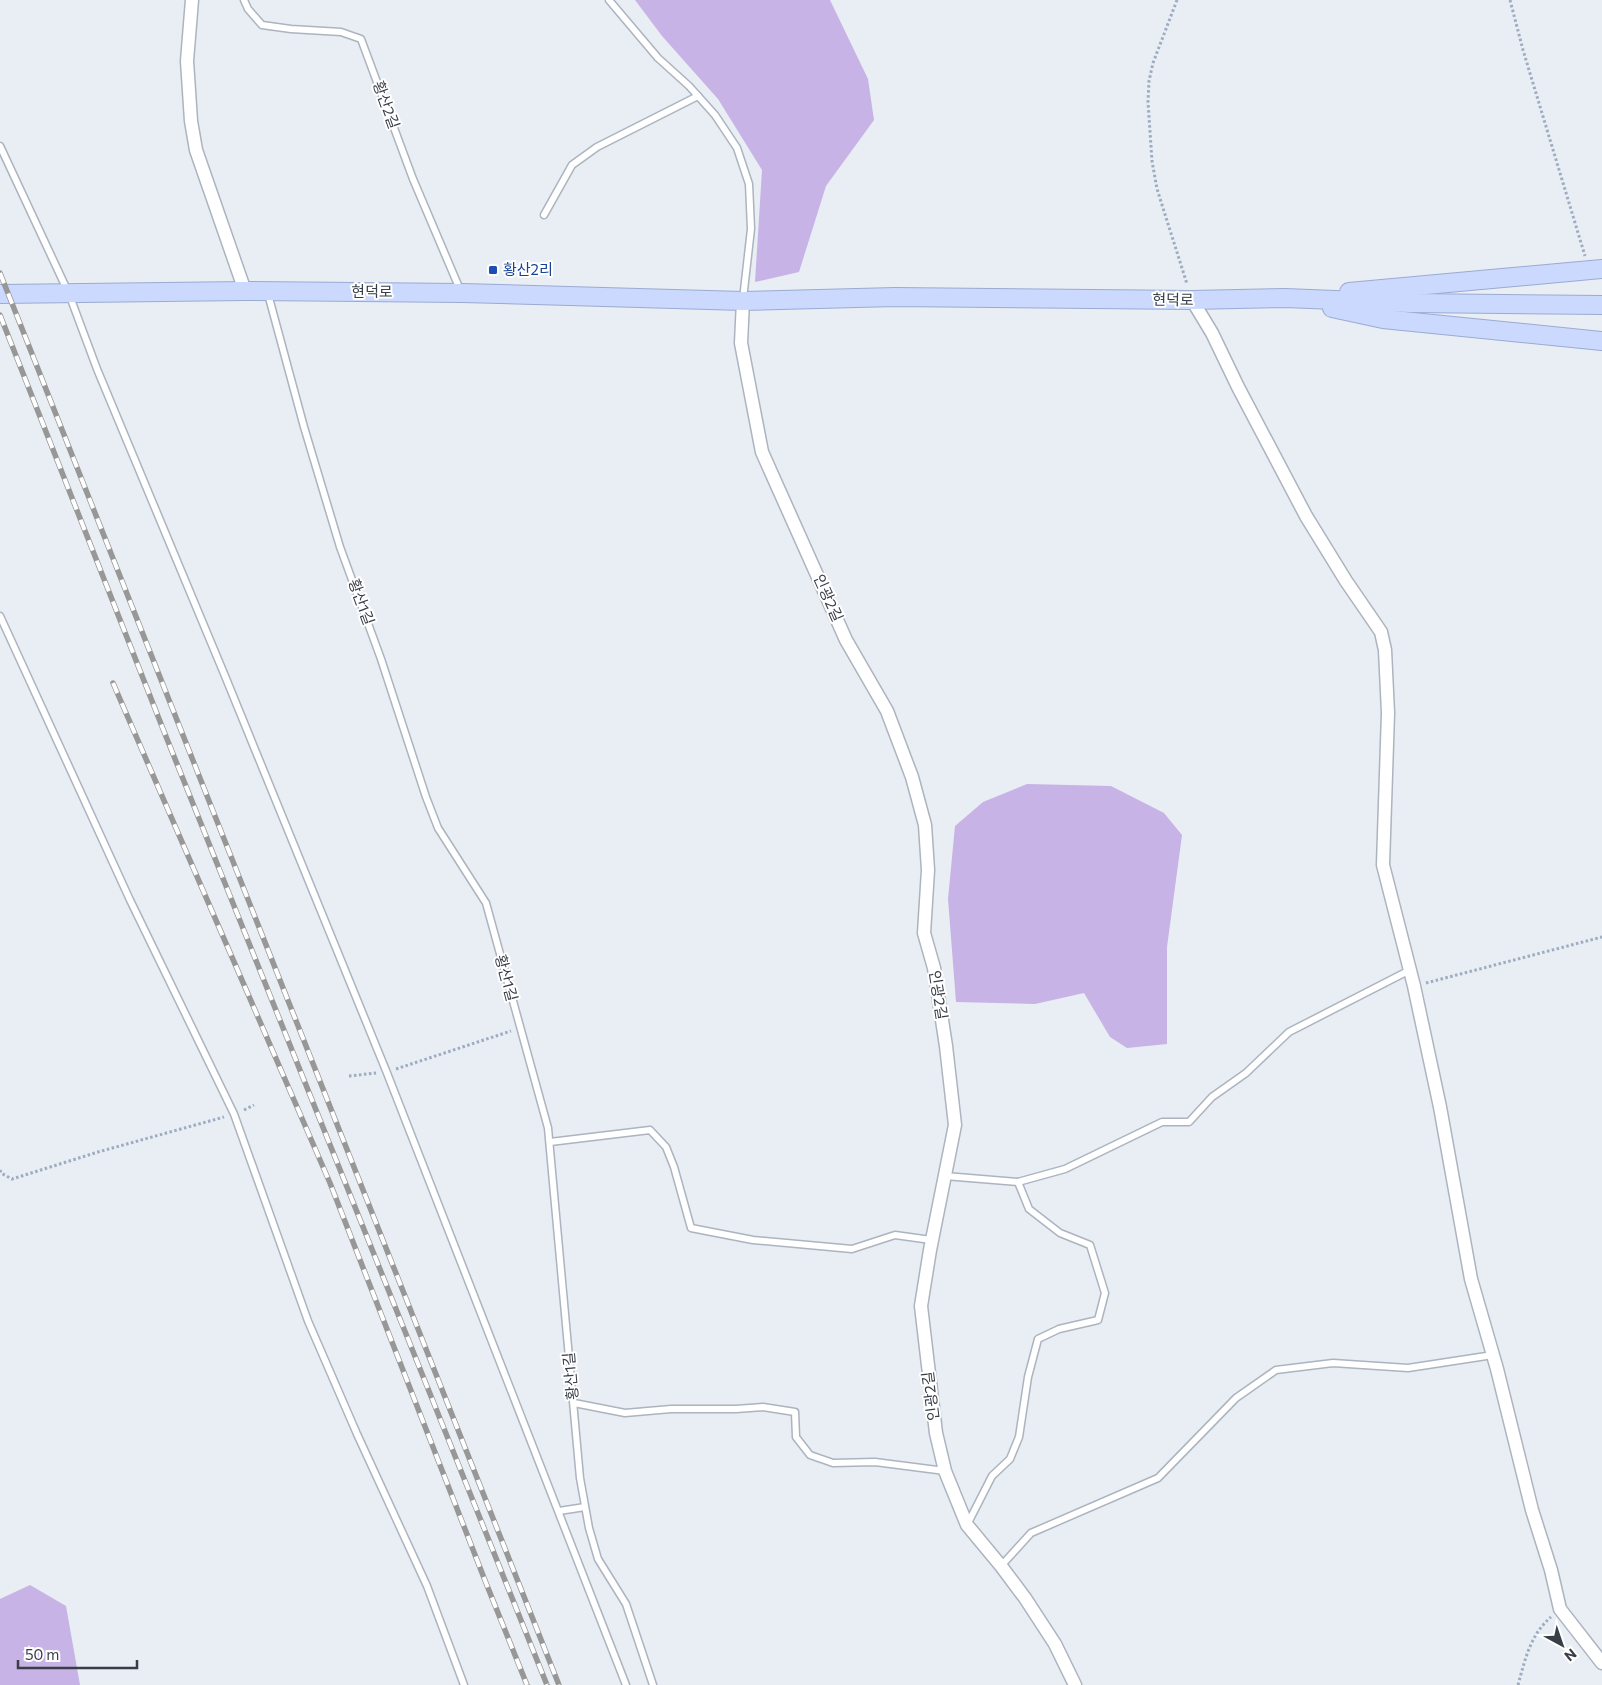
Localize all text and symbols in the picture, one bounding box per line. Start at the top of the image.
street label: 황산2길 [370,78,404,131]
place label: 황산2리 [503,260,553,278]
marker: 황산2리 [487,264,499,276]
street label: 현덕로 [351,282,393,300]
street label: 현덕로 [1152,290,1194,308]
street label: 인광2길 [811,571,847,624]
street label: 황산1길 [345,576,379,627]
street label: 황산1길 [492,952,522,1003]
street label: 인광2길 [926,969,952,1021]
street label: 황산1길 [559,1351,581,1401]
street label: 인광2길 [918,1370,942,1422]
north arrow [1537,1620,1587,1670]
scale bar [18,1638,136,1670]
text: 50 m [25,1645,59,1663]
text: N [1561,1645,1580,1665]

